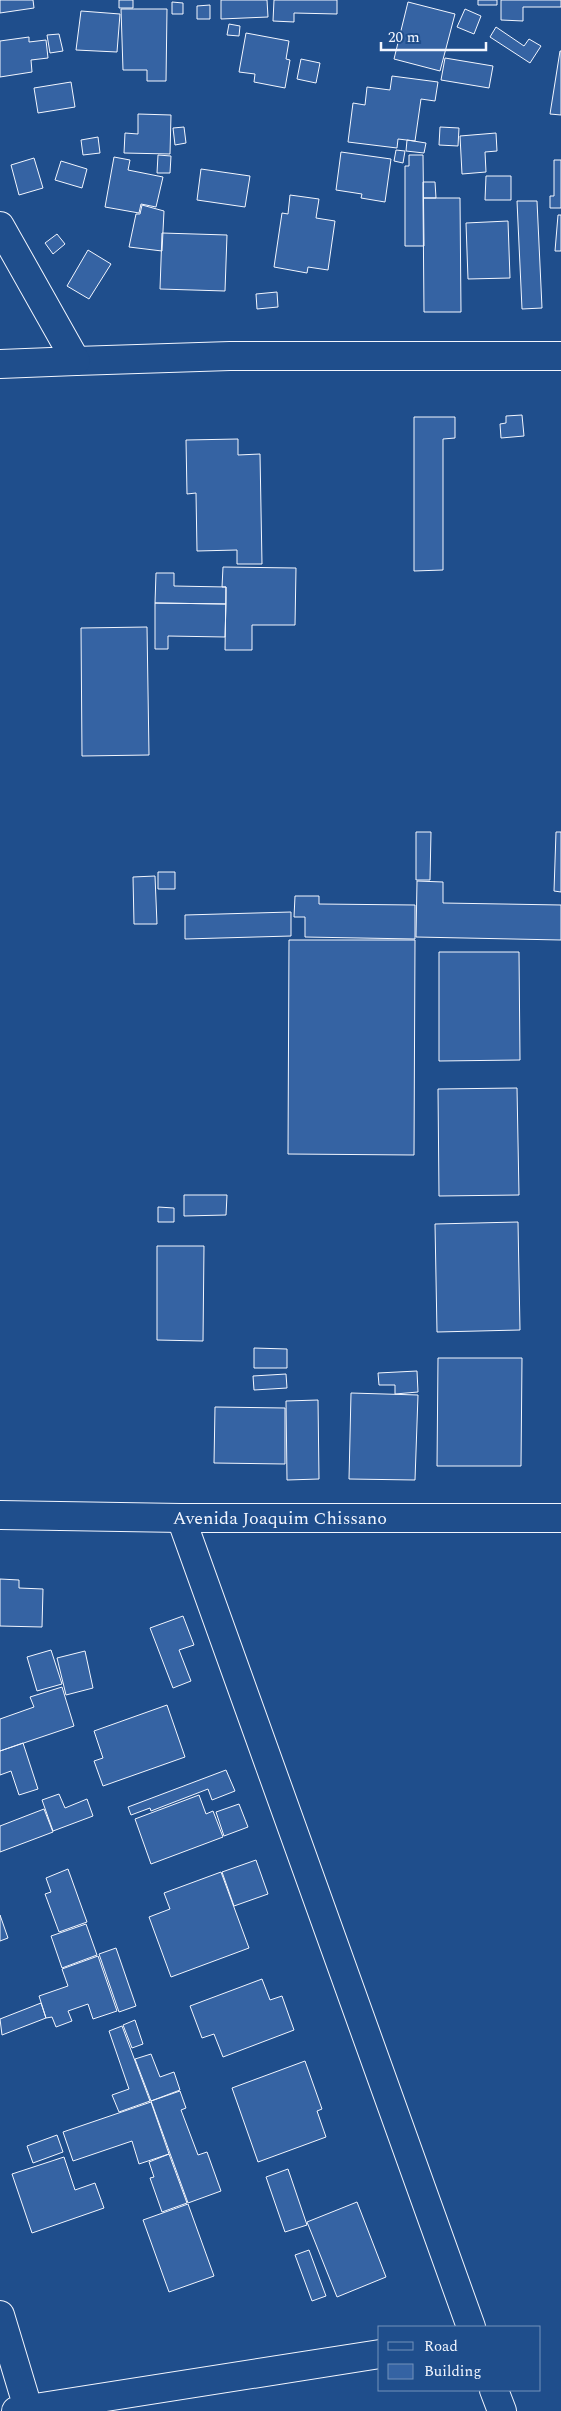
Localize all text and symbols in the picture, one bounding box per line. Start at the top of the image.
scale bar [381,20,486,52]
text: 20 m [388,26,420,49]
street label: Avenida Joaquim Chissano [173,1505,387,1532]
legend [378,2326,541,2391]
text: Road [424,2335,458,2358]
text: Building [424,2360,481,2383]

